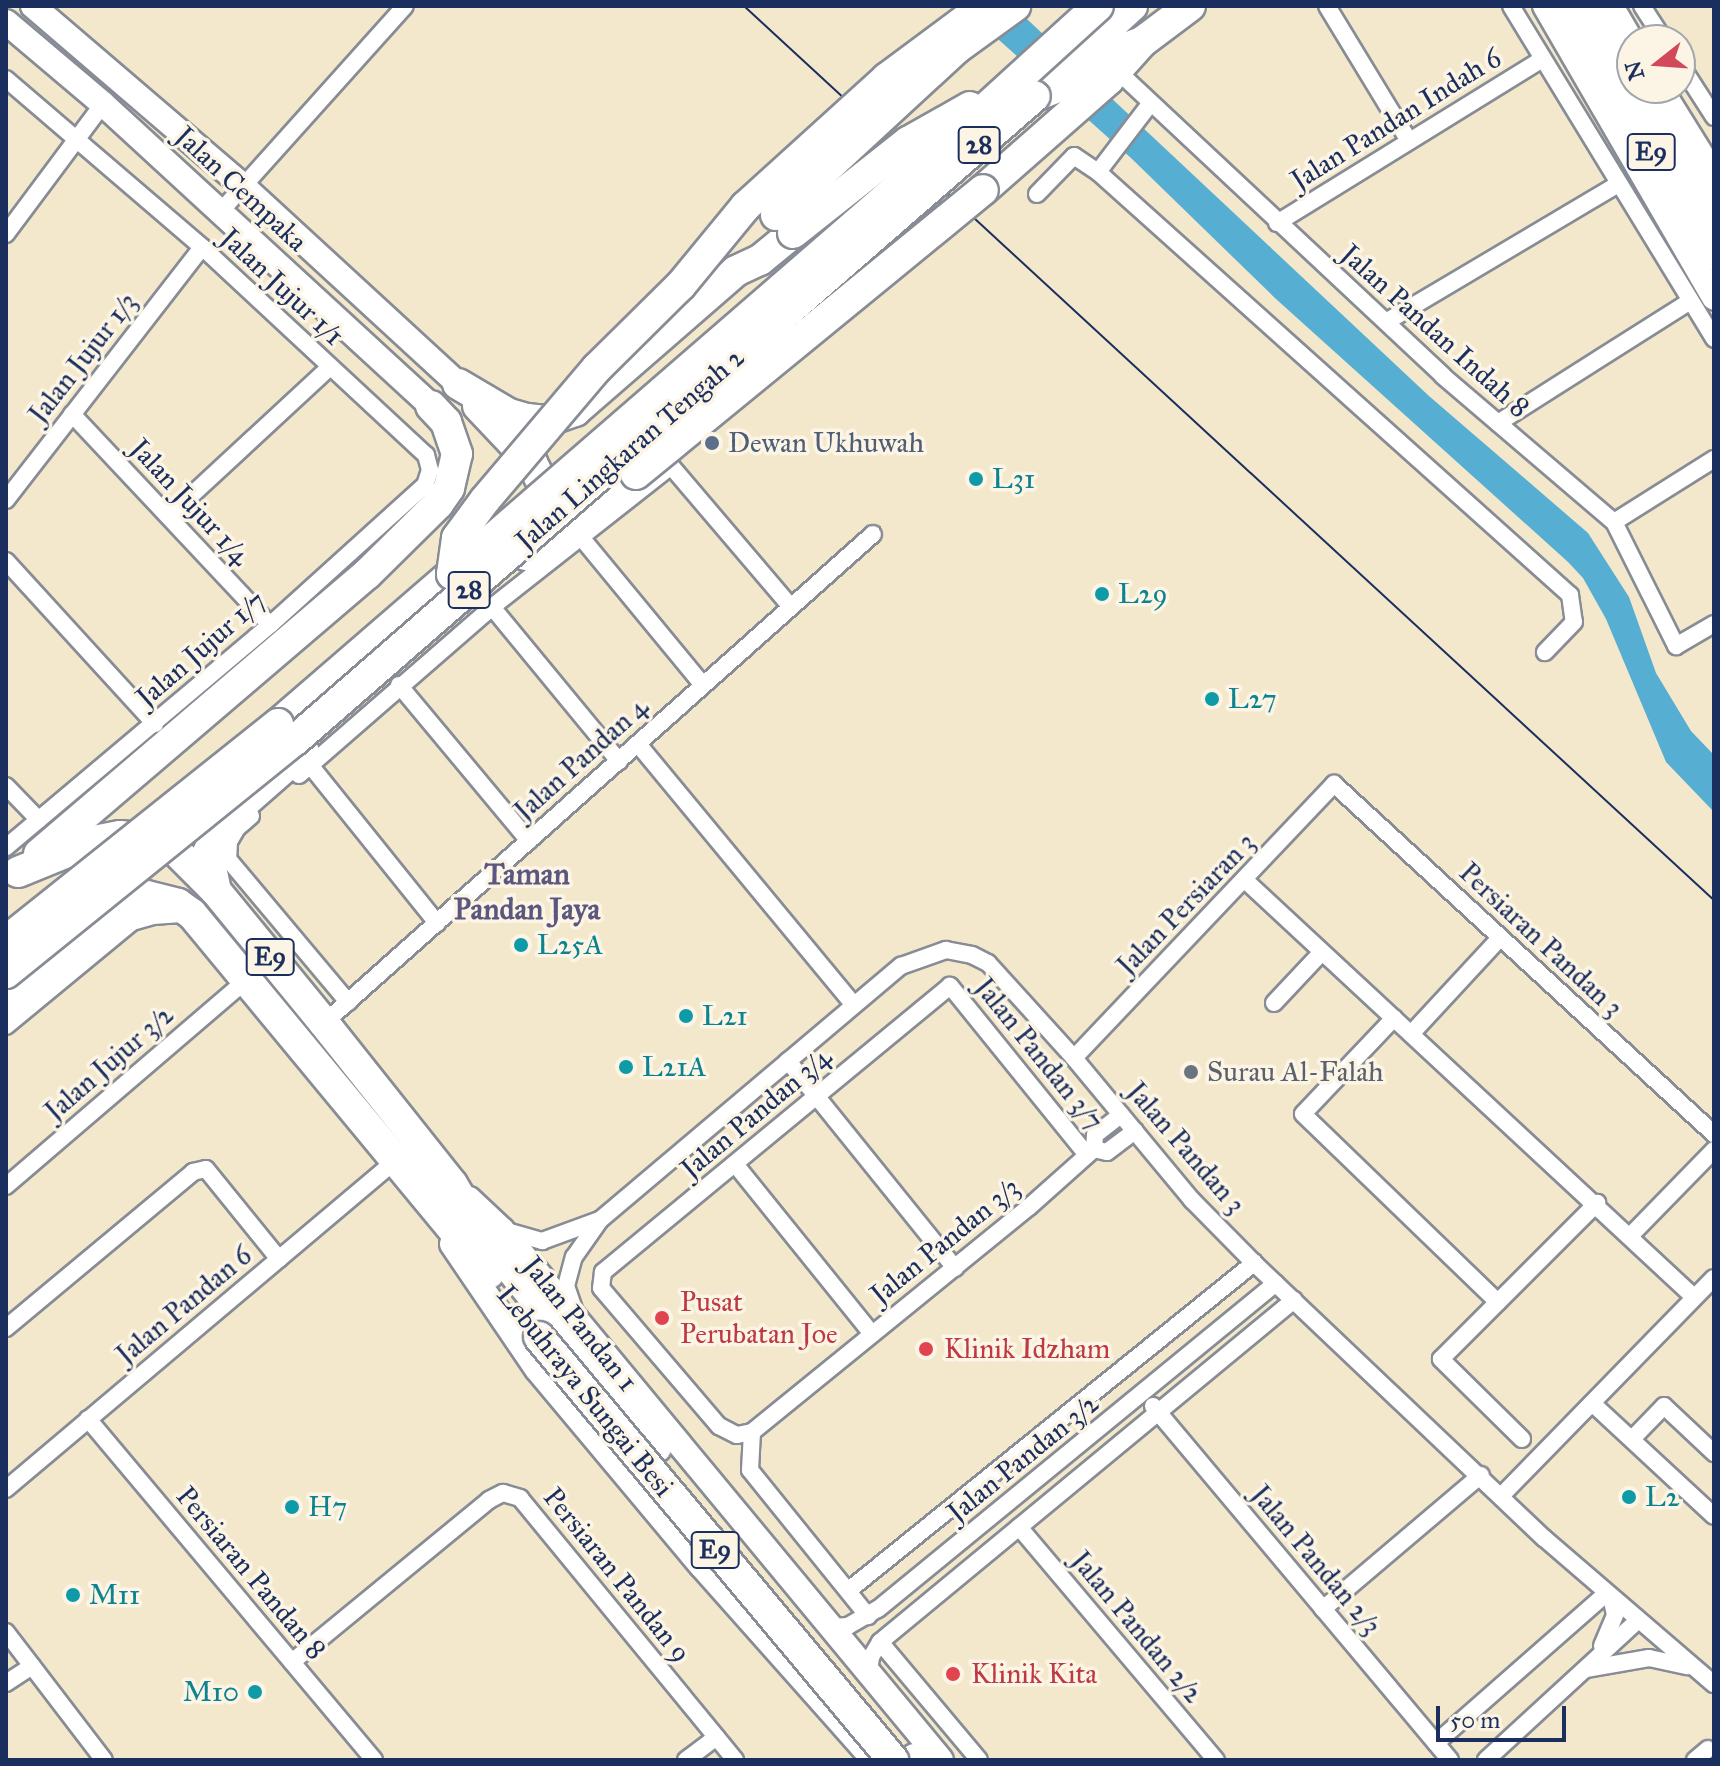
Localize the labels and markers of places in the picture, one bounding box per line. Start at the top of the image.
place label: Dewan Ukhuwah [728,426,924,460]
marker: Dewan Ukhuwah [703,434,721,452]
place label: L31 [992,462,1035,496]
marker: L31 [967,470,985,488]
place label: L29 [1118,577,1168,611]
marker: L29 [1093,585,1111,603]
place label: L27 [1228,682,1277,716]
marker: L27 [1203,690,1221,708]
place label: L25A [537,928,603,962]
marker: L25A [512,936,530,954]
place label: L21 [702,999,748,1033]
marker: L21 [677,1007,695,1025]
place label: L21A [642,1050,706,1084]
place label: Surau Al-Falah [1207,1055,1384,1089]
marker: L21A [617,1058,635,1076]
marker: Surau Al-Falah [1182,1063,1200,1081]
place label: Pusat Perubatan Joe [680,1285,838,1351]
marker: Pusat Perubatan Joe [651,1307,673,1329]
place label: Klinik Idzham [944,1332,1110,1366]
marker: Klinik Idzham [915,1338,937,1360]
place label: L2 [1645,1480,1679,1514]
marker: L2 [1620,1488,1638,1506]
place label: H7 [308,1490,347,1524]
marker: H7 [283,1498,301,1516]
place label: M11 [89,1578,140,1612]
marker: M11 [64,1586,82,1604]
place label: Klinik Kita [971,1657,1097,1691]
marker: Klinik Kita [942,1663,964,1685]
place label: M10 [183,1675,239,1709]
marker: M10 [246,1683,264,1701]

